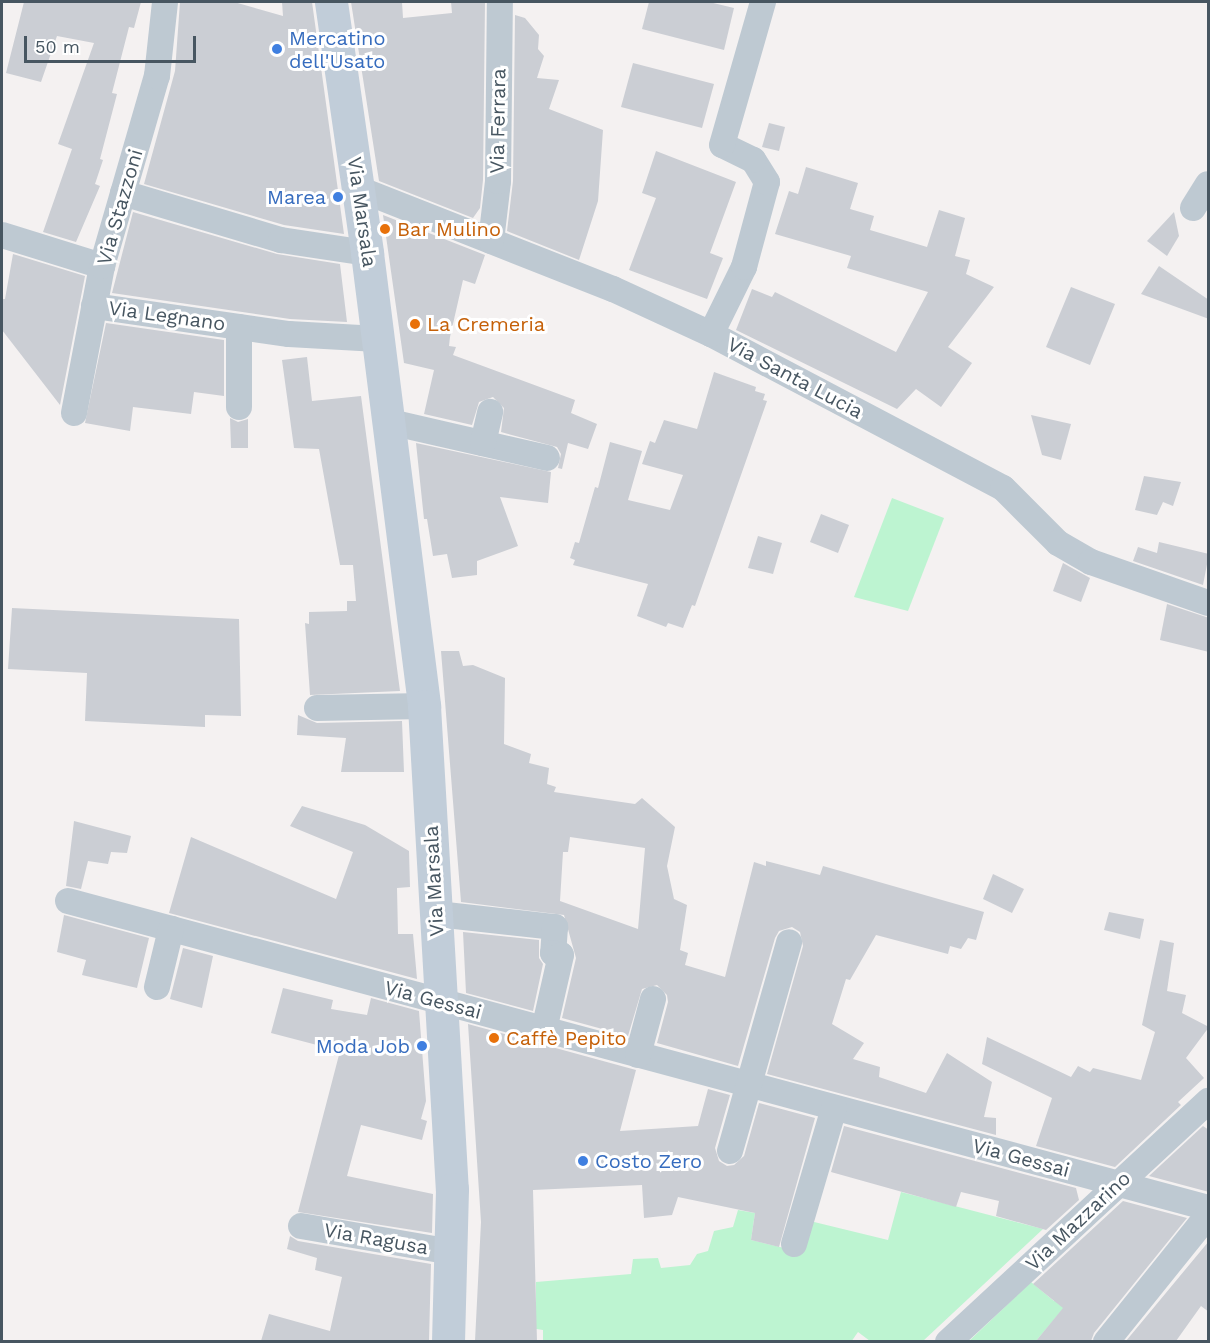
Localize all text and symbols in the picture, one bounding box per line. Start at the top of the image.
scale bar [27,24,200,62]
place label: Mercatino dell'Usato [289,26,385,73]
text: 50 m [35,36,80,57]
marker: Mercatino dell'Usato [270,42,284,56]
street label: Via Ferrara [485,68,511,174]
street label: Via Stazzoni [92,146,148,268]
street label: Via Marsala [342,155,382,269]
place label: Marea [267,185,326,209]
marker: Marea [331,190,345,204]
place label: Bar Mulino [397,217,501,241]
marker: Bar Mulino [378,222,392,236]
street label: Via Legnano [107,296,227,336]
place label: La Cremeria [427,312,546,336]
marker: La Cremeria [408,317,422,331]
street label: Via Santa Lucia [723,332,867,424]
street label: Via Marsala [419,825,449,937]
street label: Via Gessai [382,975,484,1025]
place label: Caffè Pepito [506,1026,627,1050]
marker: Caffè Pepito [487,1031,501,1045]
place label: Moda Job [315,1034,410,1058]
marker: Moda Job [415,1039,429,1053]
street label: Via Gessai [970,1133,1072,1183]
place label: Costo Zero [595,1149,702,1173]
marker: Costo Zero [576,1154,590,1168]
street label: Via Mazzarino [1020,1166,1136,1276]
street label: Via Ragusa [322,1218,430,1260]

